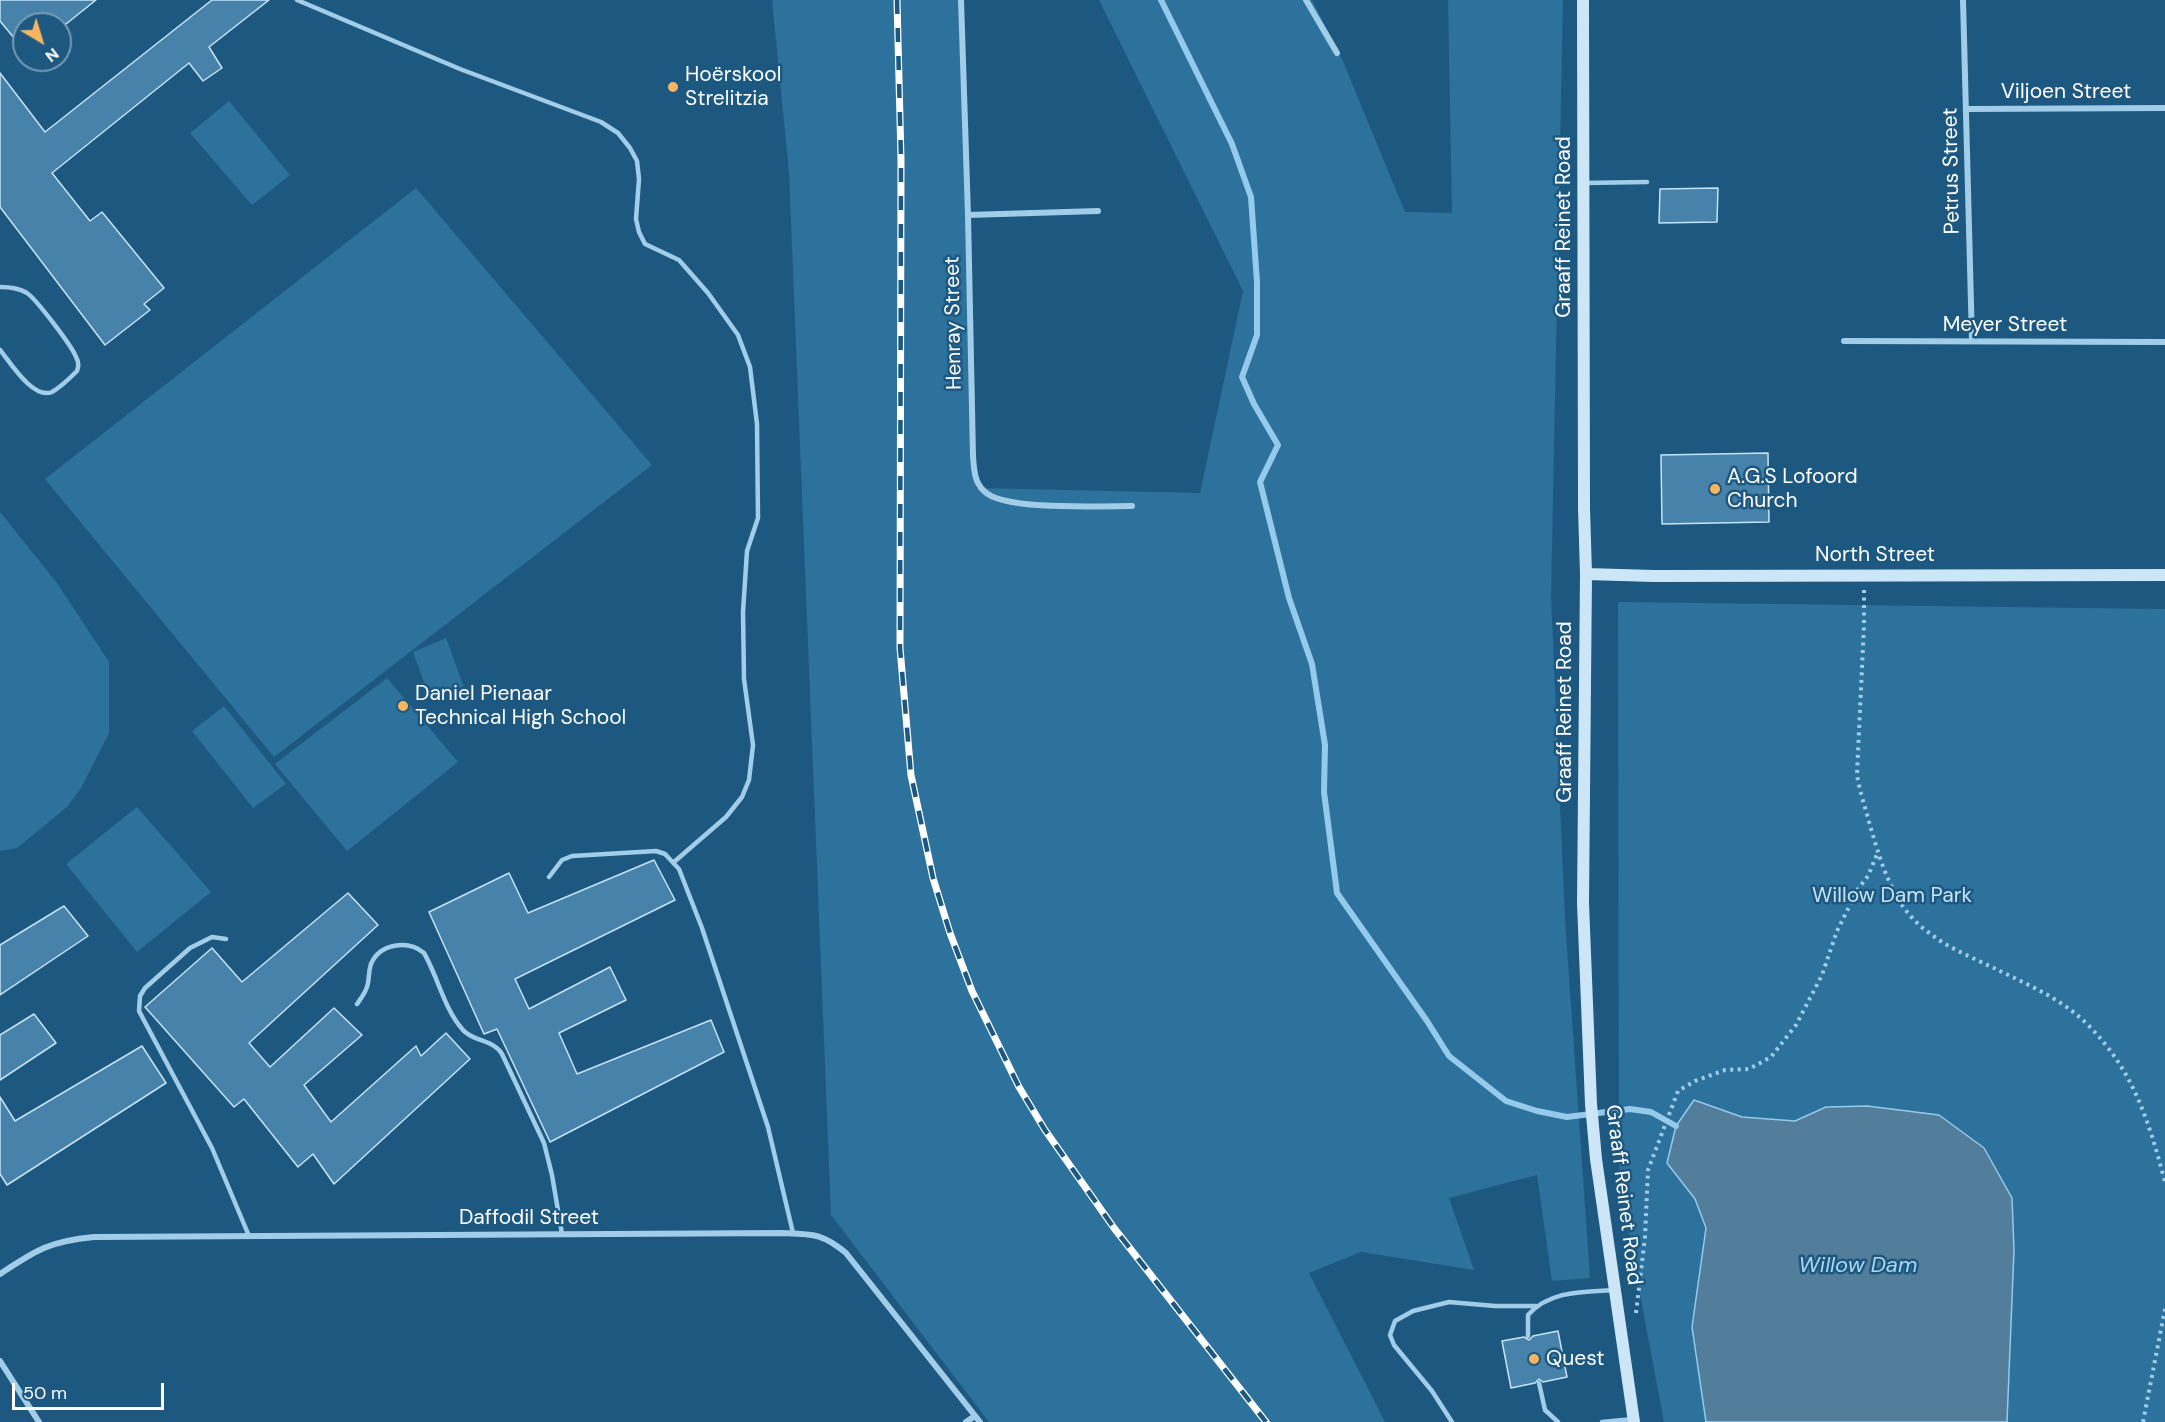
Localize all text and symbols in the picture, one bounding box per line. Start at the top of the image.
north arrow [12,12,72,72]
text: N [41,43,63,67]
place label: Hoërskool Strelitzia [685,62,781,112]
street label: Viljoen Street [2001,79,2131,105]
marker: Hoërskool Strelitzia [666,80,680,94]
street label: Petrus Street [1938,107,1966,235]
street label: Graaff Reinet Road [1551,136,1577,318]
street label: Henray Street [940,256,968,390]
street label: Meyer Street [1943,312,2067,338]
place label: A.G.S Lofoord Church [1727,464,1858,514]
marker: A.G.S Lofoord Church [1708,482,1722,496]
street label: North Street [1815,542,1935,568]
street label: Graaff Reinet Road [1552,621,1578,803]
place label: Daniel Pienaar Technical High School [415,681,626,731]
marker: Daniel Pienaar Technical High School [396,699,410,713]
park label: Willow Dam Park [1812,883,1972,909]
street label: Graaff Reinet Road [1599,1103,1647,1287]
street label: Daffodil Street [459,1205,599,1231]
water label: Willow Dam [1799,1253,1917,1279]
place label: Quest [1546,1346,1605,1372]
marker: Quest [1527,1352,1541,1366]
scale bar [15,1371,166,1409]
text: 50 m [23,1381,67,1405]

